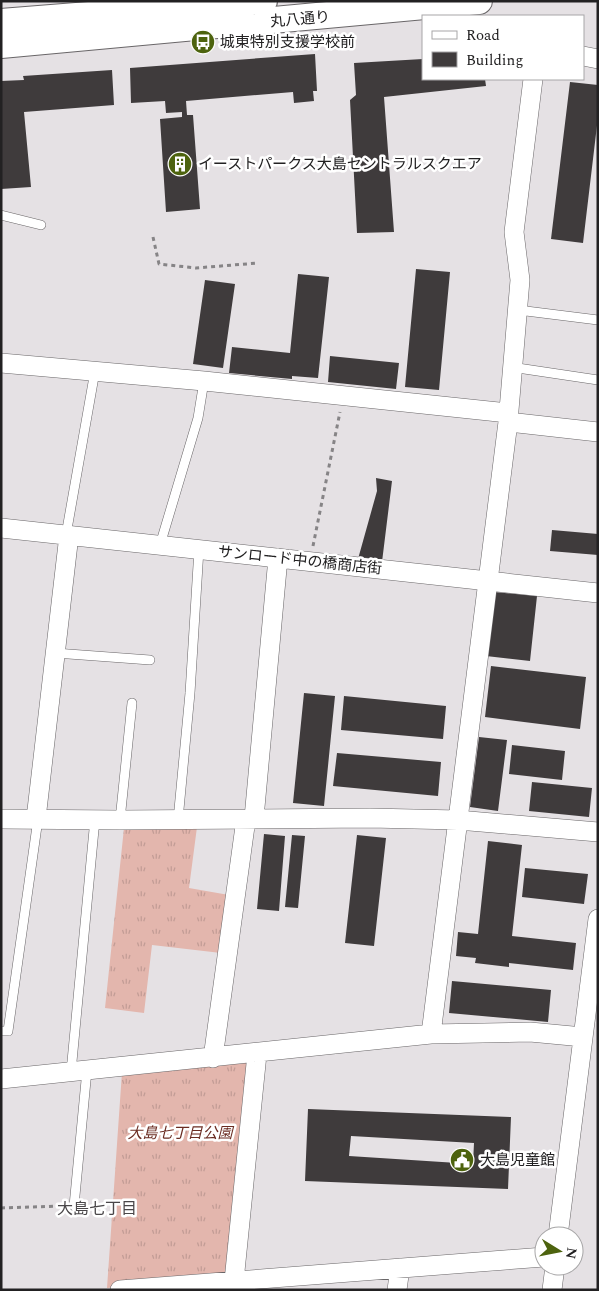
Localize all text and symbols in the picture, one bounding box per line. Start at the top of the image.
street label: 丸八通り [269,5,331,34]
legend [422,15,584,80]
text: Road [466,24,500,47]
bus stop icon: 城東特別支援学校前 [190,29,216,55]
place label: 城東特別支援学校前 [220,31,355,54]
text: Building [466,49,523,72]
building icon: イーストパークス大島セントラルスクエア [167,151,193,177]
place label: イーストパークス大島セントラルスクエア [198,153,482,176]
street label: サンロード中の橋商店街 [217,540,383,581]
park label: 大島七丁目公園 [127,1122,234,1145]
public building icon: 大島児童館 [449,1147,475,1173]
place label: 大島児童館 [480,1149,555,1172]
district label: 大島七丁目 [57,1197,137,1221]
north arrow [534,1226,584,1276]
text: N [560,1246,583,1261]

